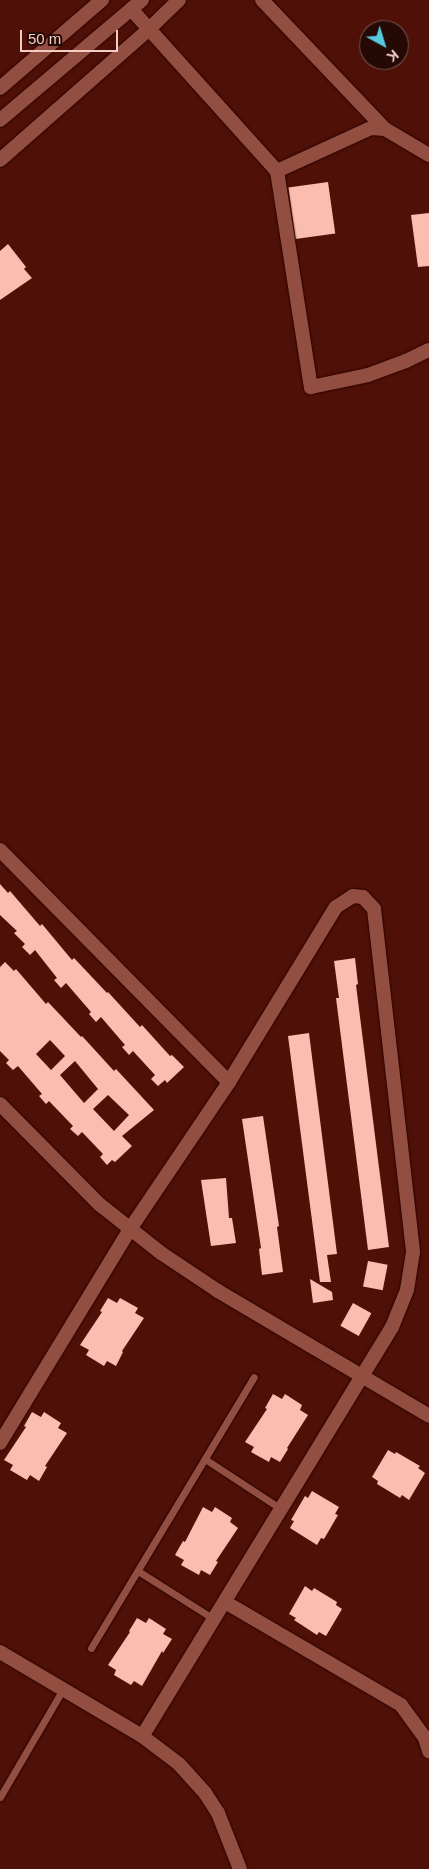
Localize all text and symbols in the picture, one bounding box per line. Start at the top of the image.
scale bar [22,20,120,52]
north arrow [359,20,409,70]
text: 50 m [28,30,61,47]
text: K [384,46,402,65]

